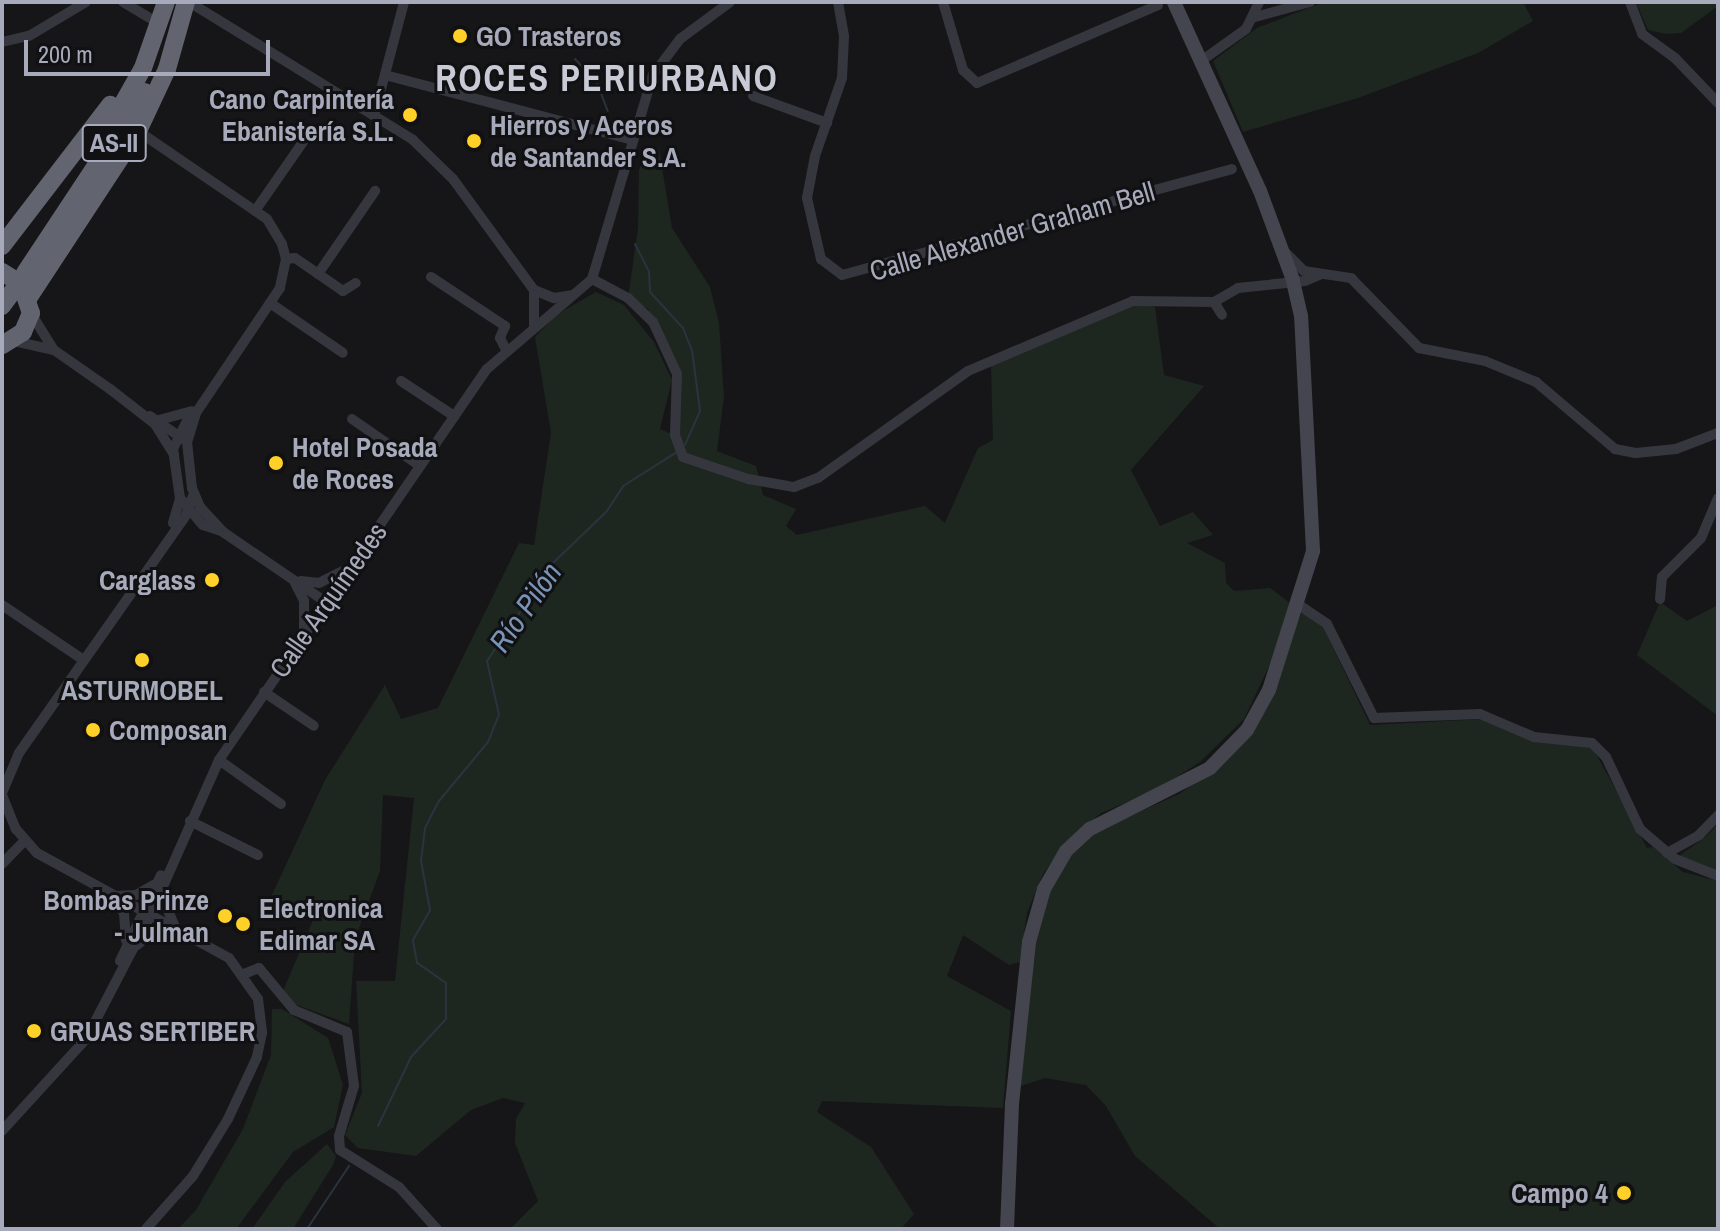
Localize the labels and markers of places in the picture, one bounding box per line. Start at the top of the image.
place label: GO Trasteros [476,19,621,53]
marker: GO Trasteros [451,27,469,45]
place label: Cano Carpintería Ebanistería S.L. [209,82,394,148]
marker: Cano Carpintería Ebanistería S.L. [401,106,419,124]
place label: Hierros y Aceros de Santander S.A. [490,108,687,174]
marker: Hierros y Aceros de Santander S.A. [465,132,483,150]
place label: Hotel Posada de Roces [292,430,437,496]
marker: Hotel Posada de Roces [267,454,285,472]
place label: Carglass [99,563,196,597]
marker: Carglass [203,571,221,589]
marker: ASTURMOBEL [133,651,151,669]
place label: ASTURMOBEL [61,673,223,707]
place label: Composan [109,713,228,747]
marker: Composan [84,721,102,739]
place label: Bombas Prinze - Julman [43,883,209,949]
place label: Electronica Edimar SA [259,891,383,957]
marker: Bombas Prinze - Julman [216,907,234,925]
marker: Electronica Edimar SA [234,915,252,933]
place label: GRUAS SERTIBER [50,1014,255,1048]
marker: GRUAS SERTIBER [25,1022,43,1040]
place label: Campo 4 [1511,1176,1608,1210]
marker: Campo 4 [1615,1184,1633,1202]

